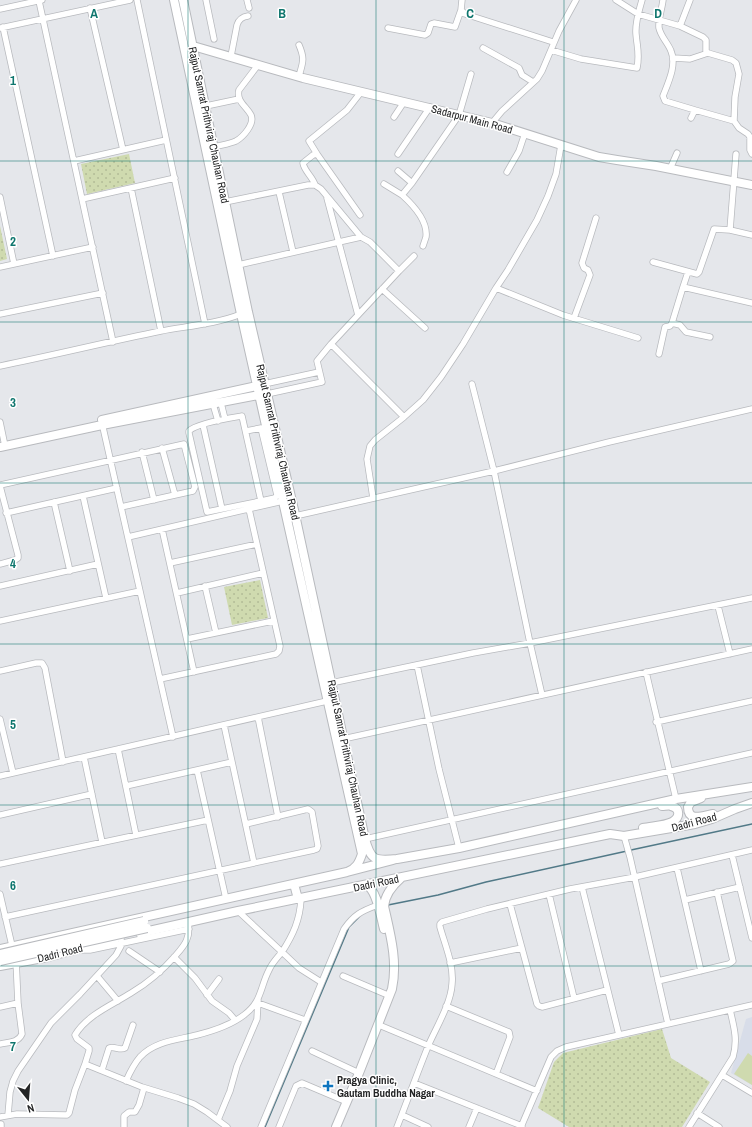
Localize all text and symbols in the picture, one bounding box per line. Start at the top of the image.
text: A [90,5,98,22]
text: B [278,5,286,22]
text: C [466,5,474,22]
text: D [654,5,662,22]
street label: Rajput Samrat Prithviraj Chauhan Road [186,46,232,204]
text: 1 [10,72,16,89]
street label: Sadarpur Main Road [430,101,514,137]
text: 2 [10,233,16,250]
street label: Rajput Samrat Prithviraj Chauhan Road [253,363,303,521]
text: 3 [10,394,16,411]
text: 4 [10,555,16,572]
street label: Rajput Samrat Prithviraj Chauhan Road [325,679,371,837]
text: 5 [10,716,16,733]
street label: Dadri Road [670,809,718,835]
street label: Dadri Road [352,871,400,895]
text: 6 [10,877,16,894]
street label: Dadri Road [36,941,84,965]
text: 7 [10,1038,16,1055]
place label: Pragya Clinic, Gautam Buddha Nagar [337,1073,435,1100]
north arrow [8,1079,48,1119]
marker: Pragya Clinic, Gautam Buddha Nagar [322,1080,334,1092]
text: N [26,1101,36,1116]

